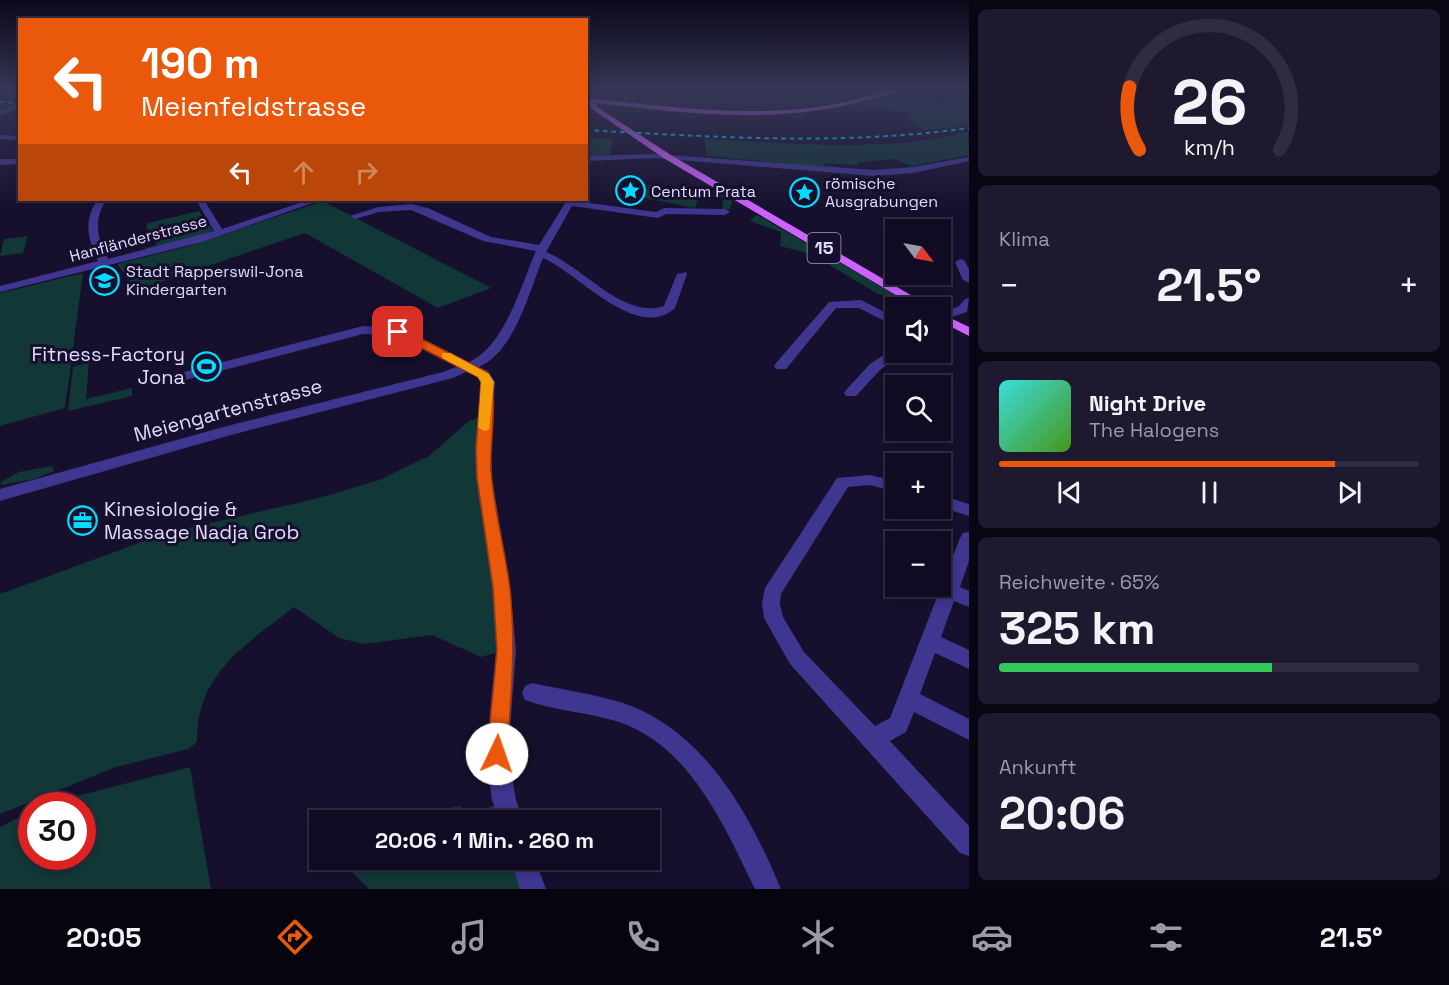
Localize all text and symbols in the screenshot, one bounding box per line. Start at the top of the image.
text: 190 m [141,37,260,90]
icon: left [42,42,120,120]
text: 26 [1171,63,1247,142]
text: Meienfeldstrasse [141,89,366,124]
text: km/h [1183,134,1235,161]
icon: left [224,156,257,189]
icon: ahead [287,156,320,189]
icon: right [350,156,383,189]
place label: römische Ausgrabungen [825,173,938,212]
place icon: Centum Prata [614,175,646,207]
place icon: römische Ausgrabungen [788,176,820,208]
place label: Centum Prata [651,181,756,202]
street label: Hanfländerstrasse [67,210,209,267]
north arrow [885,219,951,285]
map controls [885,219,951,597]
text: Klima [999,226,1050,252]
road number: 15 [808,233,840,263]
text: 21.5° [1156,257,1262,314]
place label: Stadt Rapperswil-Jona Kindergarten [126,261,303,300]
school or university icon: Stadt Rapperswil-Jona Kindergarten [89,264,121,296]
text: − [999,265,1019,307]
text: + [1399,265,1419,307]
button: sound [885,297,951,363]
pin [372,306,423,357]
icon: arrive [381,315,414,348]
place label: Fitness-Factory Jona [31,341,185,390]
sports icon: Fitness-Factory Jona [190,350,222,382]
street label: Meiengartenstrasse [131,372,325,448]
button: search [885,375,951,441]
text: Night Drive [1089,389,1206,417]
text: The Halogens [1089,417,1219,443]
button: + [885,453,951,519]
icon: previous [1053,476,1086,509]
icon: pause [1193,476,1226,509]
icon: next [1333,476,1366,509]
place label: Kinesiologie & Massage Nadja Grob [104,496,299,545]
office icon: Kinesiologie & Massage Nadja Grob [67,505,99,537]
button: − [885,531,951,597]
text: Reichweite · 65% [999,569,1159,595]
text: 325 km [999,600,1155,657]
position arrow [465,722,529,786]
text: Ankunft [999,754,1077,780]
text: 20:06 [999,785,1125,842]
speed limit sign: 30 [18,792,96,870]
text: 20:06 · 1 Min. · 260 m [375,826,594,854]
icon: directions [274,916,316,958]
icon: music [448,916,490,958]
icon: phone [622,916,664,958]
icon: climate [797,916,839,958]
icon: car [971,916,1013,958]
icon: filters [1145,916,1187,958]
text: 20:05 [66,920,141,955]
text: 21.5° [1320,920,1383,955]

